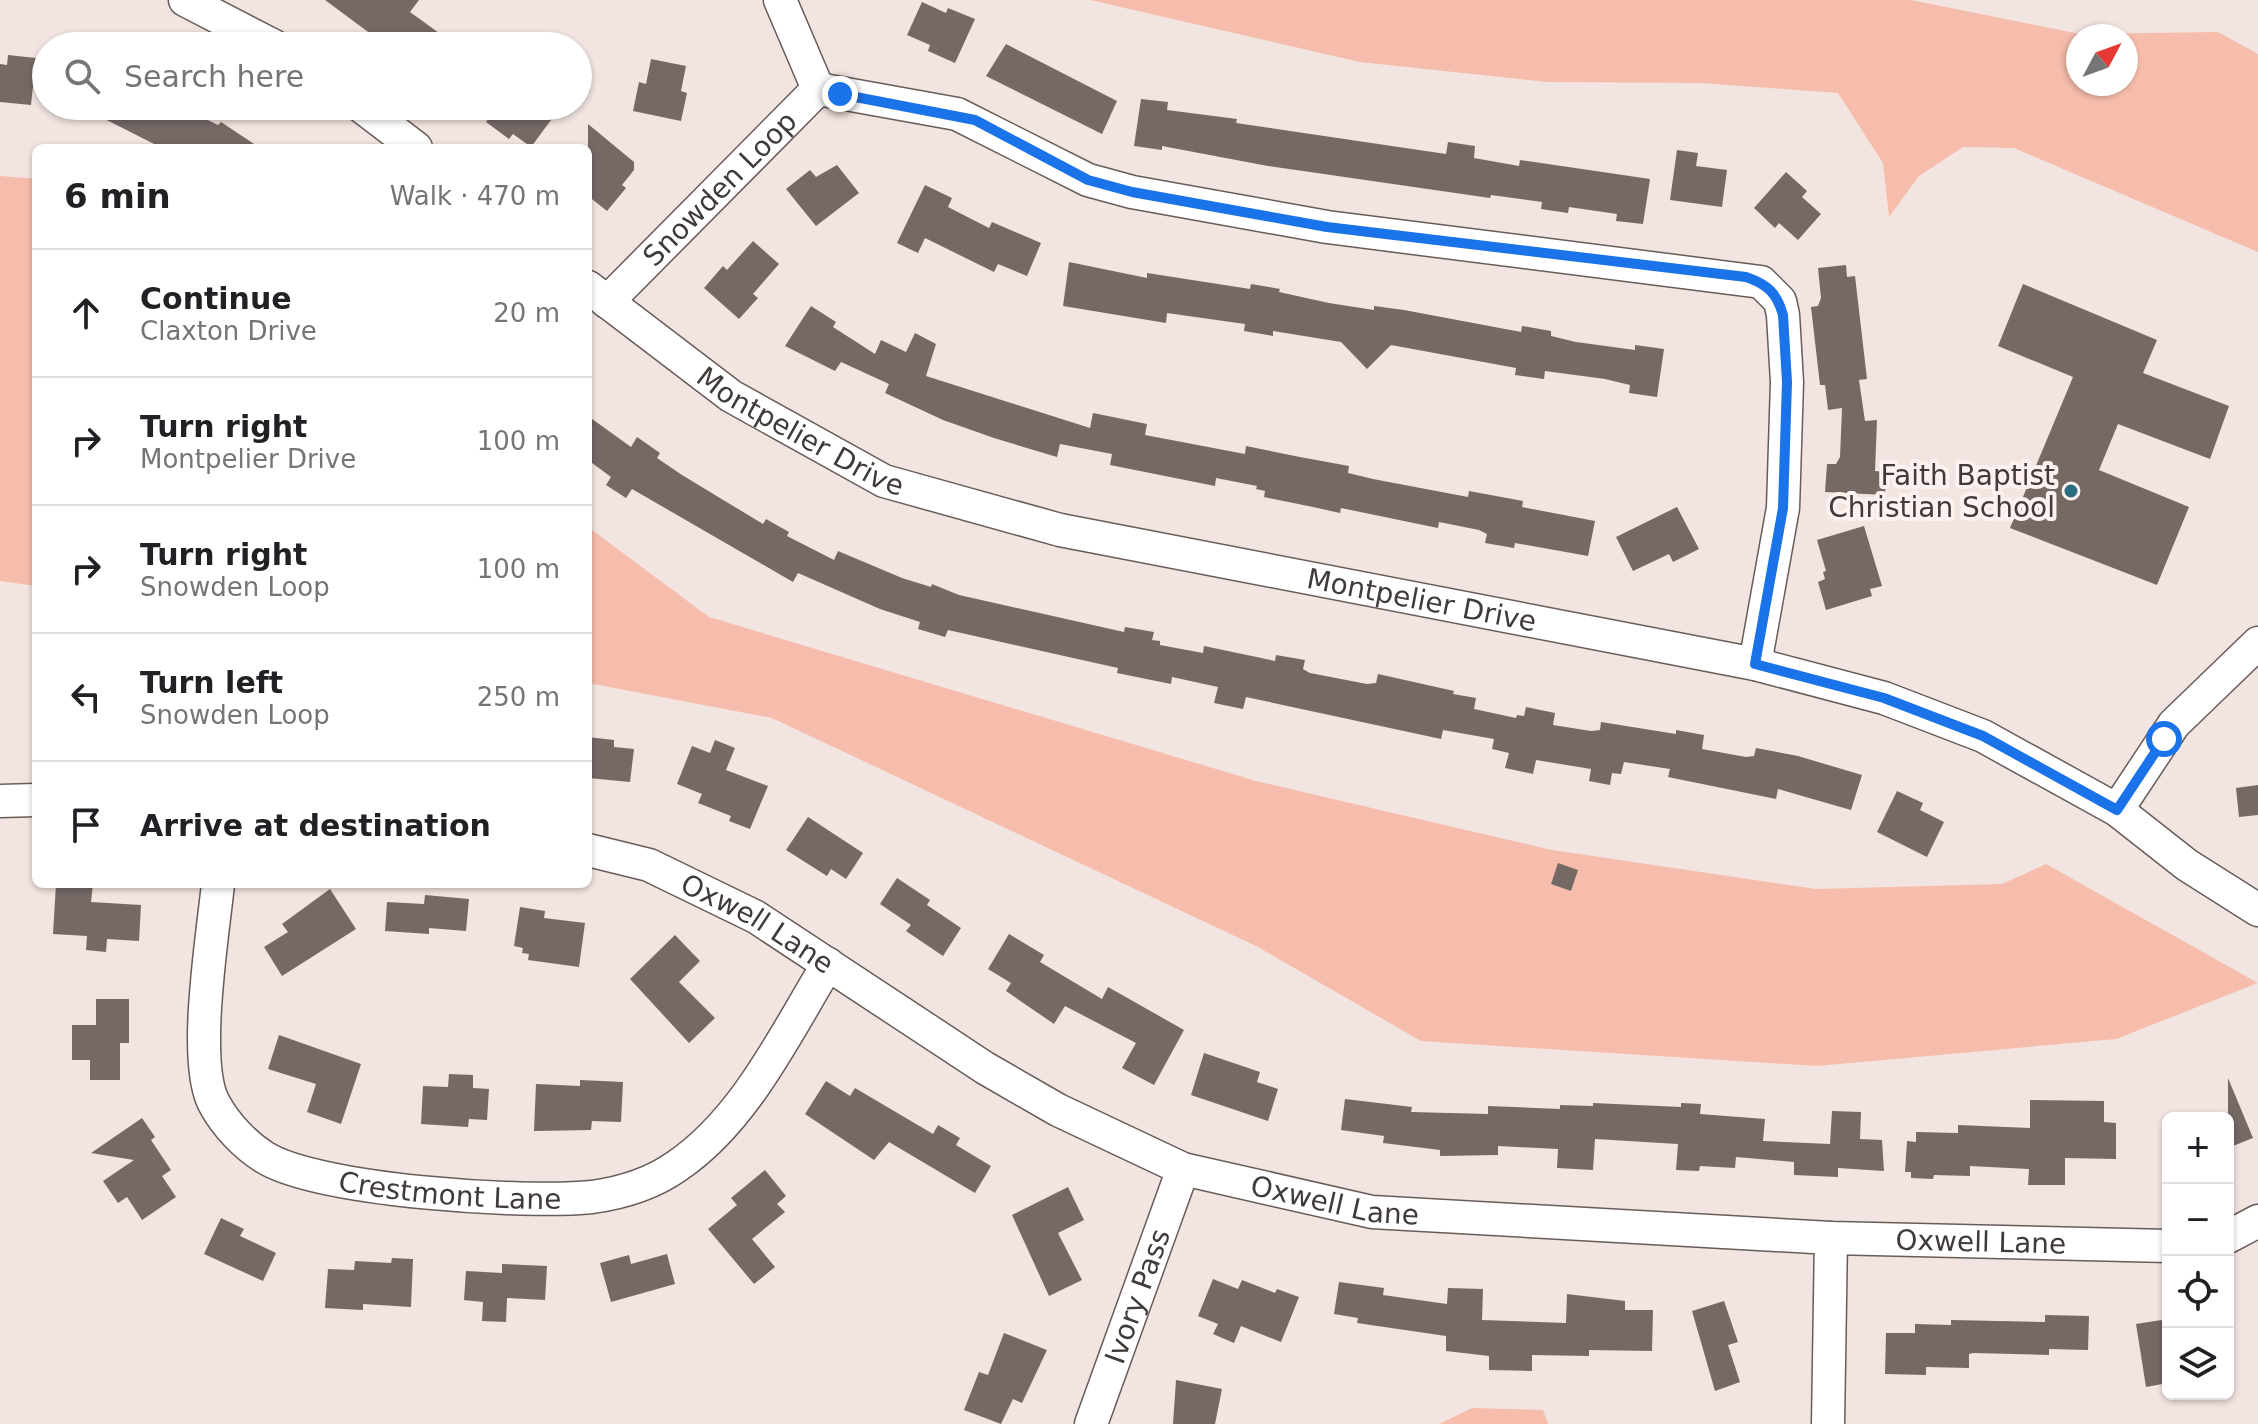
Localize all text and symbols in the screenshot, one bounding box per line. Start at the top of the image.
north arrow [2066,24,2138,96]
search box [32,32,592,120]
icon: search [60,54,104,98]
text: Search here [124,59,304,94]
route end [822,76,858,112]
street label: Snowden Loop [636,104,804,273]
text: 6 min [64,176,171,216]
text: Walk · 470 m [390,181,560,211]
text: Continue [140,281,292,316]
icon: ahead [64,291,108,335]
text: 20 m [493,298,560,328]
text: Claxton Drive [140,316,317,346]
street label: Montpelier Drive [690,360,907,503]
text: Turn right [140,409,307,444]
icon: right [64,419,108,463]
text: 100 m [477,426,560,456]
text: Montpelier Drive [140,444,356,474]
place label: Faith Baptist Christian School [1828,459,2055,524]
marker: Faith Baptist Christian School [2062,482,2080,500]
text: Turn right [140,537,307,572]
icon: right [64,547,108,591]
text: 100 m [477,554,560,584]
street label: Montpelier Drive [1304,562,1539,639]
text: Snowden Loop [140,572,330,602]
text: Turn left [140,665,283,700]
icon: left [64,675,108,719]
text: 250 m [477,682,560,712]
text: Snowden Loop [140,700,330,730]
route start [2146,721,2182,757]
icon: arrive [64,803,108,847]
text: Arrive at destination [140,808,491,843]
street label: Oxwell Lane [675,867,840,981]
map controls [2162,1112,2234,1400]
button: + [2162,1112,2234,1184]
street label: Crestmont Lane [336,1165,562,1216]
street label: Oxwell Lane [1247,1169,1420,1232]
button: − [2162,1184,2234,1256]
street label: Ivory Pass [1098,1224,1177,1368]
street label: Oxwell Lane [1895,1224,2067,1261]
button: locate [2162,1256,2234,1328]
button: layers [2162,1328,2234,1400]

